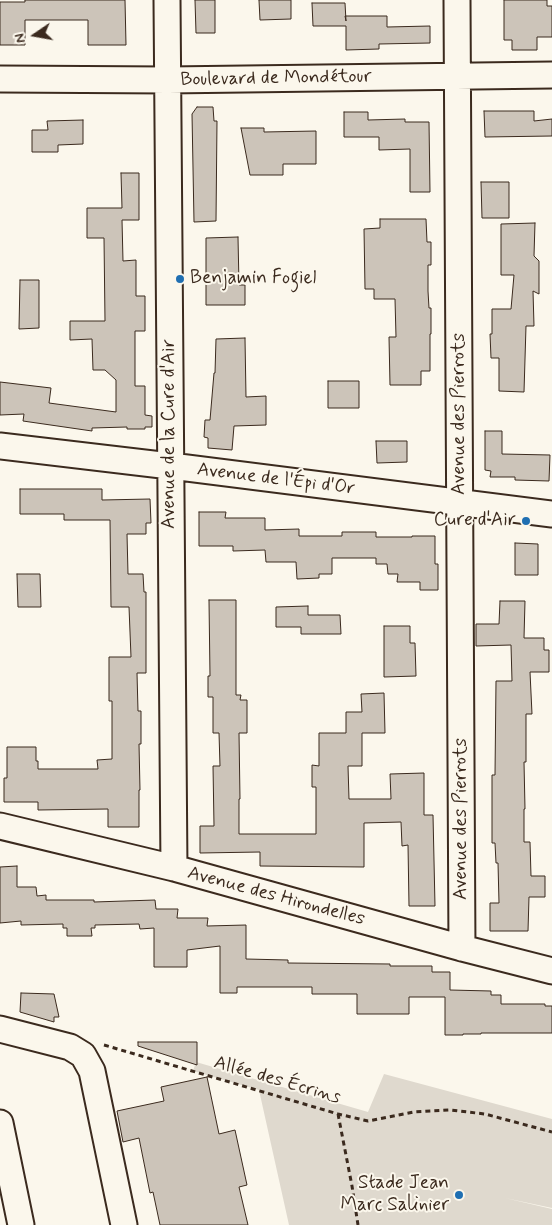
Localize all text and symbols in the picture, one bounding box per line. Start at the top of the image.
north arrow [10,10,60,60]
text: N [11,32,30,45]
street label: Boulevard de Mondétour [180,66,372,92]
place label: Benjamin Fogiel [190,268,316,290]
marker: Benjamin Fogiel [174,273,186,285]
street label: Avenue des Pierrots [449,333,471,495]
street label: Avenue de la Cure d'Air [159,339,181,529]
street label: Avenue de l'Épi d'Or [196,459,356,501]
place label: Cure d'Air [434,510,516,532]
marker: Cure d'Air [520,515,532,527]
street label: Avenue des Pierrots [451,738,473,900]
street label: Avenue des Hirondelles [185,862,367,932]
street label: Allée des Écrins [211,1052,343,1110]
place label: Stade Jean Marc Salinier [340,1173,449,1217]
marker: Stade Jean Marc Salinier [453,1189,465,1201]

